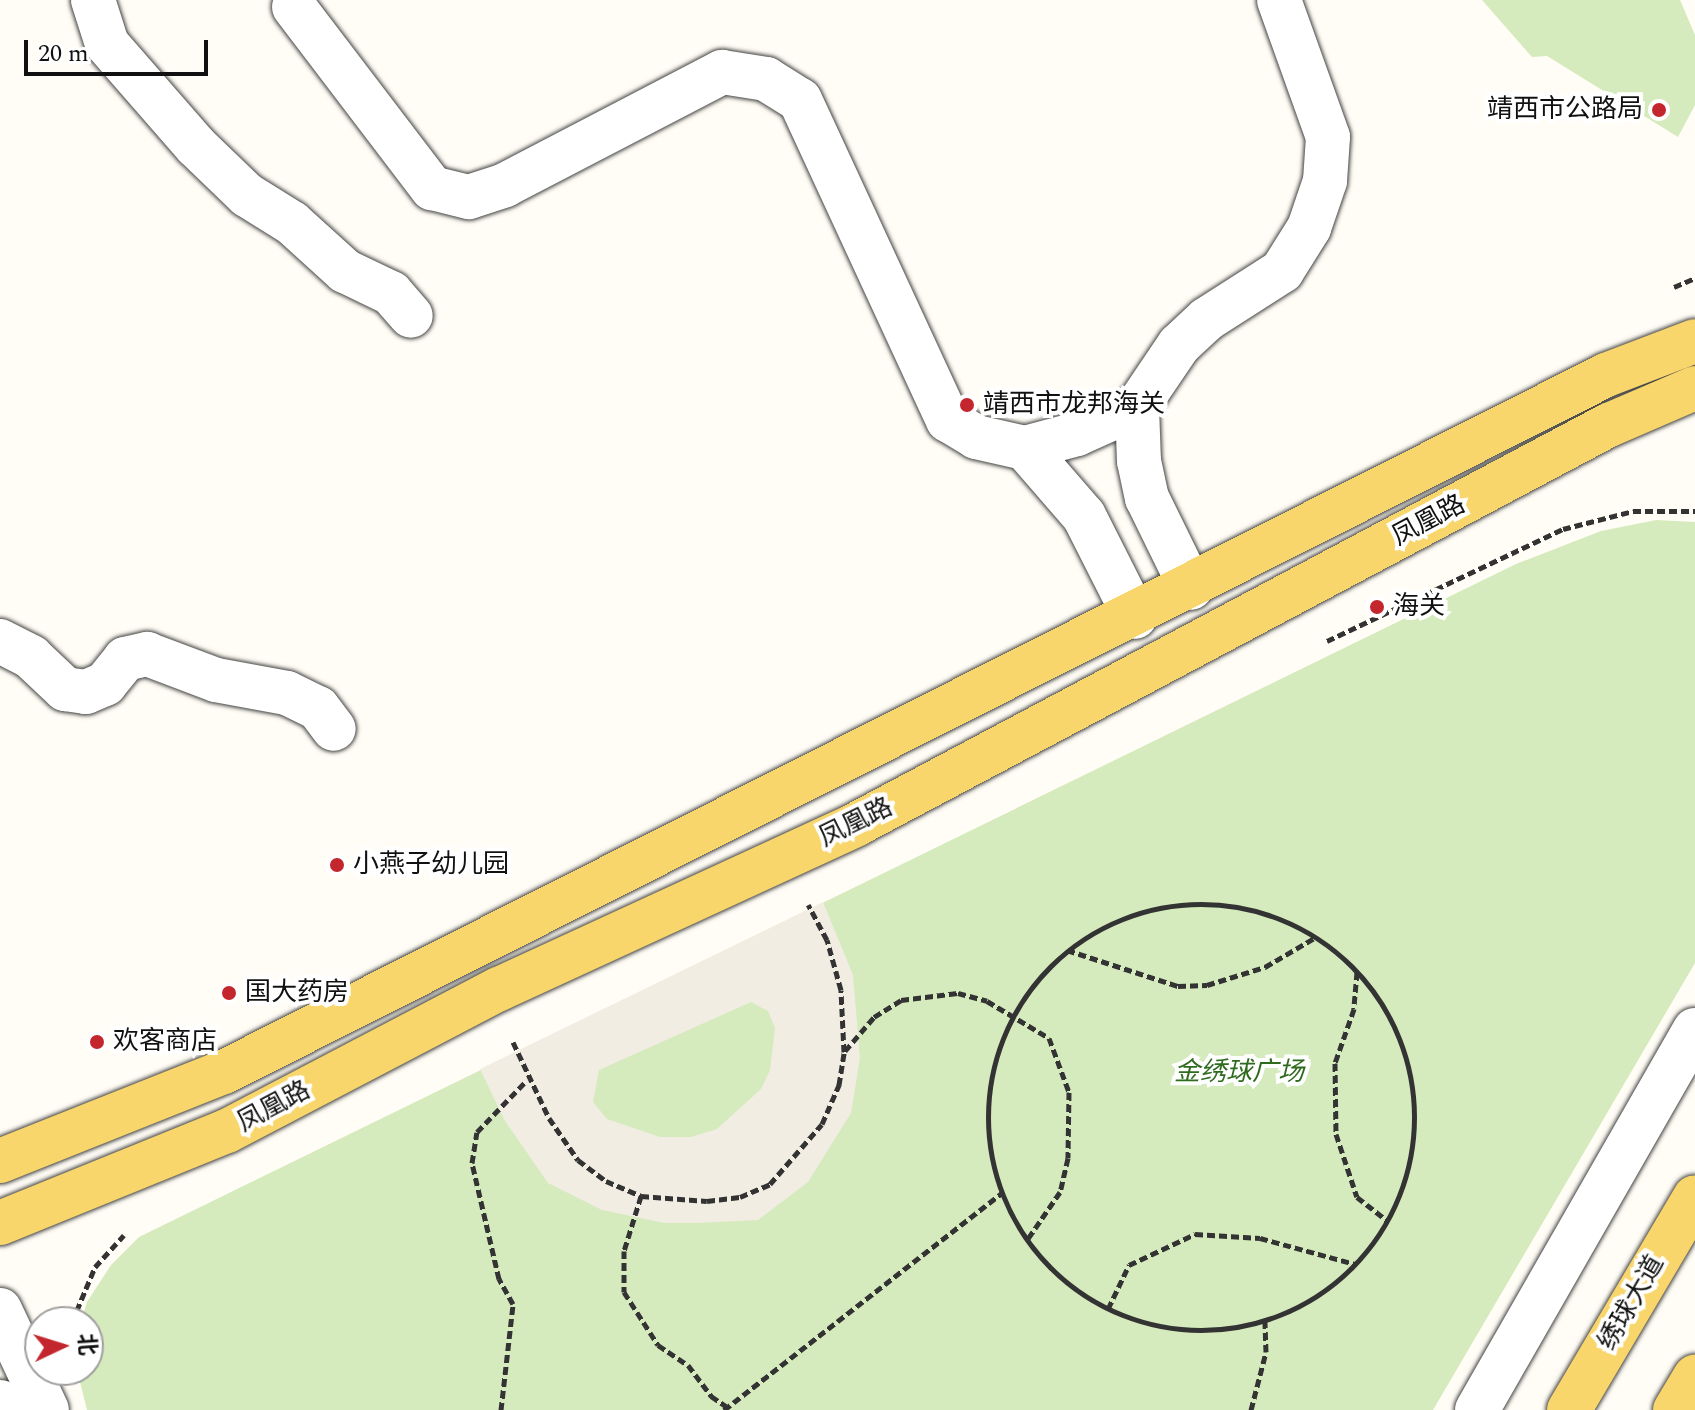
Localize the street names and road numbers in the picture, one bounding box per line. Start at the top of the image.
street label: 凤凰路 [1387,489,1471,553]
street label: 凤凰路 [814,792,898,854]
street label: 凤凰路 [232,1075,316,1139]
street label: 绣球大道 [1592,1250,1672,1356]

